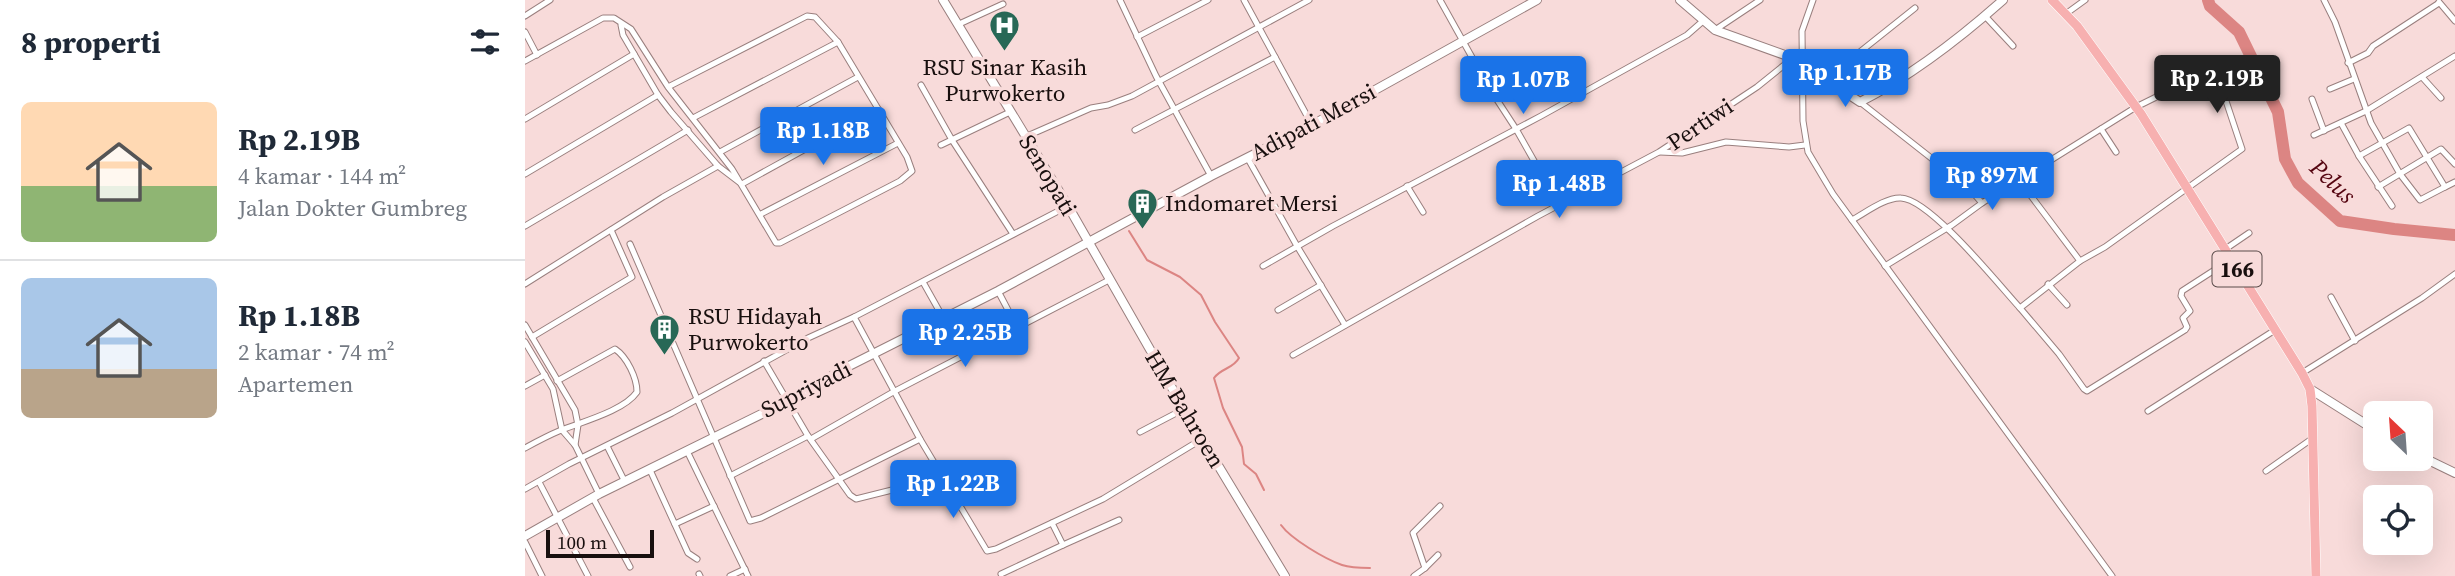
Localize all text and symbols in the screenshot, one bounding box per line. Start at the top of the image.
hospital icon: RSU Sinar Kasih Purwokerto [988,9,1022,53]
text: 8 properti [21,22,161,63]
icon: filters [466,23,504,61]
pin: Rp 1.17B [1773,50,1917,109]
place label: RSU Sinar Kasih Purwokerto [923,51,1088,109]
pin: Rp 2.19B [2145,55,2289,115]
text: Rp 1.17B [1798,56,1892,88]
pin: Rp 1.07B [1451,57,1595,116]
text: Rp 2.19B [2170,62,2264,94]
text: Rp 1.07B [1476,63,1570,95]
street label: Adipati Mersi [1245,75,1381,168]
street label: Pertiwi [1661,90,1739,158]
pin: Rp 1.18B [751,108,895,167]
text: Rp 1.18B [776,114,870,146]
text: Rp 2.19B [238,119,360,160]
street label: Senopati [1011,128,1085,222]
icon: home [77,130,161,214]
water label: Pelus [2302,151,2363,211]
pin: Rp 897M [1927,152,2057,212]
text: Rp 897M [1946,159,2038,191]
text: 4 kamar · 144 m² [238,160,406,192]
pin: Rp 1.48B [1487,160,1631,220]
text: Rp 1.48B [1512,167,1606,199]
building icon: Indomaret Mersi [1125,186,1159,230]
place label: Indomaret Mersi [1165,187,1338,219]
text: Jalan Dokter Gumbreg [238,192,467,224]
road number: 166 [2213,252,2261,286]
text: Rp 1.18B [238,295,360,336]
place label: RSU Hidayah Purwokerto [688,300,823,358]
icon: home [77,306,161,390]
pin: Rp 2.25B [893,310,1037,369]
building icon: RSU Hidayah Purwokerto [648,312,682,356]
text: Rp 2.25B [918,316,1012,348]
text: 2 kamar · 74 m² [238,336,395,368]
street label: HM Bahroen [1137,344,1233,474]
street label: Supriyadi [755,353,857,425]
text: Apartemen [238,368,353,400]
north arrow [2363,401,2433,471]
map controls [2363,401,2433,555]
pin: Rp 1.22B [881,461,1025,520]
text: Rp 1.22B [906,467,1000,499]
button: locate [2363,485,2433,555]
scale bar [546,527,655,559]
text: 100 m [557,529,607,555]

